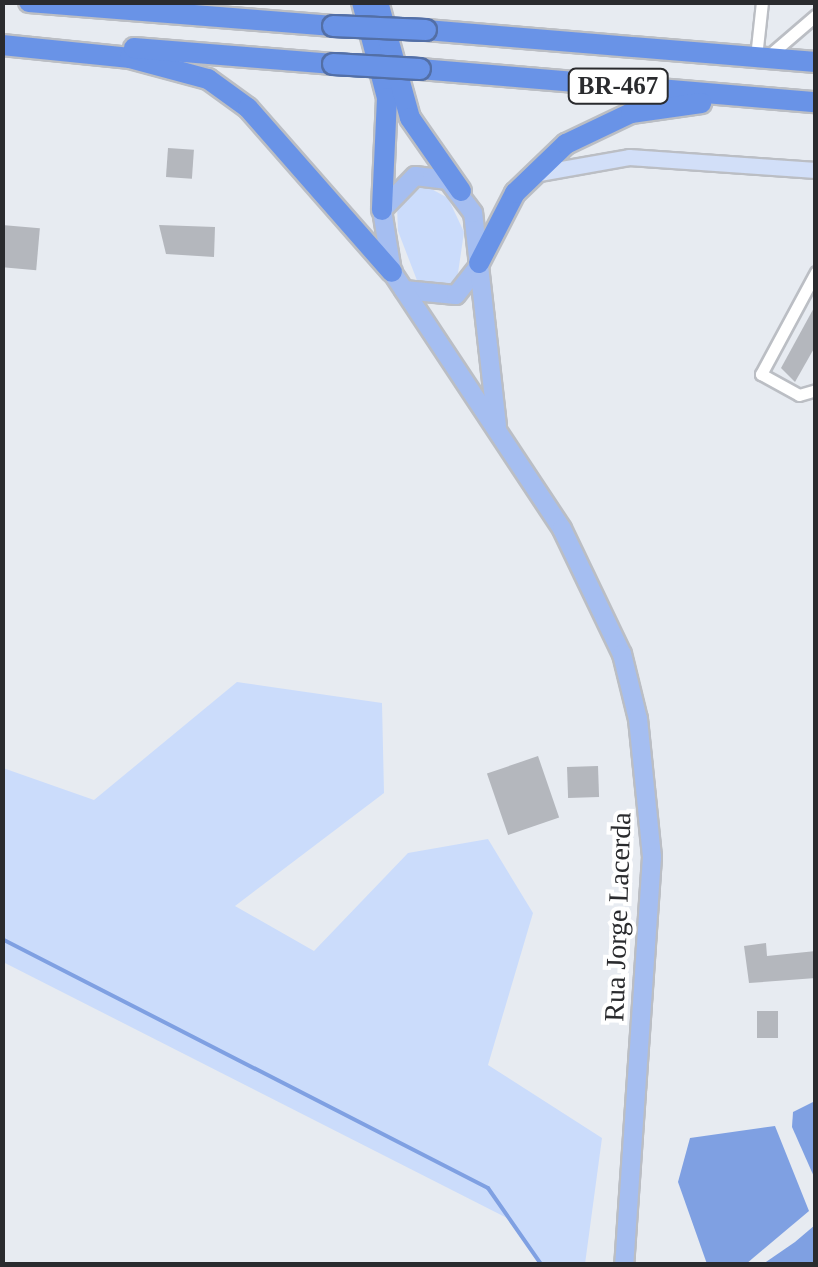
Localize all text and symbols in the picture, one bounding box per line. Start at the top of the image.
road number: BR-467 [566,66,670,106]
street label: Rua Jorge Lacerda [598,812,638,1022]

